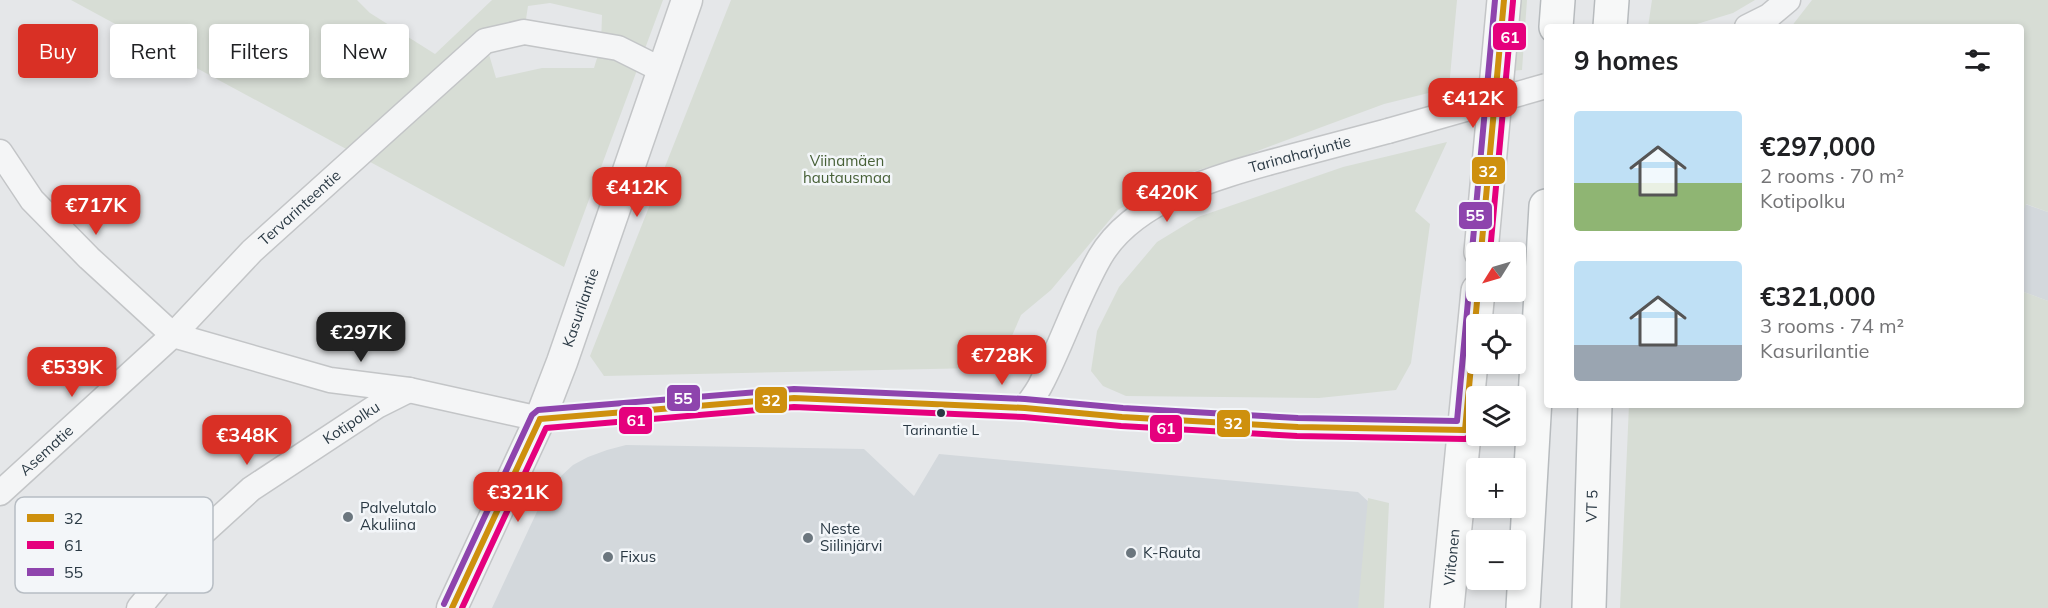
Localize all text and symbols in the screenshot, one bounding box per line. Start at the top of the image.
line badge: 61 [1492,22,1527,51]
chip: Buy [18,24,98,78]
chip: Rent [110,24,197,78]
chip: Filters [209,24,309,78]
chip: New [321,24,409,78]
text: 61 [1500,27,1520,47]
text: 9 homes [1574,44,1678,77]
icon: filters [1961,44,1994,77]
pin: €412K [1431,78,1515,129]
text: €412K [1442,85,1504,110]
text: €297,000 [1760,130,1876,163]
street label: Tarinaharjuntie [1246,131,1353,177]
icon: home [1622,135,1694,207]
park label: Viinamäen hautausmaa [803,151,891,187]
line badge: 32 [1471,156,1506,185]
text: 32 [1478,161,1498,181]
text: 2 rooms · 70 m² [1760,163,1904,188]
street label: Tervarinteentie [255,166,344,249]
pin: €412K [595,167,679,218]
pin: €420K [1125,172,1209,223]
text: €412K [606,174,668,199]
text: €420K [1136,179,1198,204]
pin: €717K [54,185,138,236]
text: Kotipolku [1760,188,1846,213]
text: €717K [65,192,127,217]
line badge: 55 [1458,201,1493,230]
text: 55 [1465,205,1485,225]
north arrow [1466,242,1526,302]
map controls [1466,242,1526,590]
street label: Kasurilantie [558,266,603,349]
text: €321,000 [1760,280,1876,313]
icon: home [1622,285,1694,357]
pin: €297K [319,312,403,363]
text: 3 rooms · 74 m² [1760,313,1904,338]
button: locate [1466,314,1526,374]
text: €297K [330,319,392,344]
pin: €728K [960,335,1044,386]
text: Kasurilantie [1760,338,1869,363]
text: €728K [971,342,1033,367]
pin: €539K [30,347,114,398]
text: €539K [41,354,103,379]
line badge: 55 [666,384,701,412]
line badge: 32 [754,386,788,414]
button: layers [1466,386,1526,446]
text: 55 [673,388,693,408]
text: 32 [761,390,781,410]
street label: Kotipolku [319,397,383,448]
line badge: 61 [618,406,653,435]
marker: Tarinantie L [935,407,947,419]
line badge: 32 [1216,409,1251,438]
text: 61 [626,410,646,430]
text: 32 [1223,413,1243,433]
line badge: 61 [1149,414,1183,443]
pin: €348K [205,415,289,466]
text: 61 [1156,418,1176,438]
street label: Asematie [15,421,77,479]
place label: Tarinantie L [903,421,979,439]
text: €348K [216,422,278,447]
button: + [1466,458,1526,518]
pin: €321K [476,472,560,523]
text: €321K [487,479,549,504]
street label: VT 5 [1582,489,1601,523]
legend [15,497,213,593]
place label: Palvelutalo Akuliina [360,498,437,534]
text: 32 [64,508,83,528]
marker: Palvelutalo Akuliina [341,510,355,524]
place label: Neste Siilinjärvi [820,519,882,555]
street label: Viitonen [1439,528,1464,587]
button: − [1466,530,1526,590]
marker: Neste Siilinjärvi [801,531,815,545]
text: 61 [64,535,83,555]
place label: K-Rauta [1143,543,1201,562]
marker: K-Rauta [1124,546,1138,560]
place label: Fixus [620,547,656,566]
marker: Fixus [601,550,615,564]
text: 55 [64,562,83,582]

